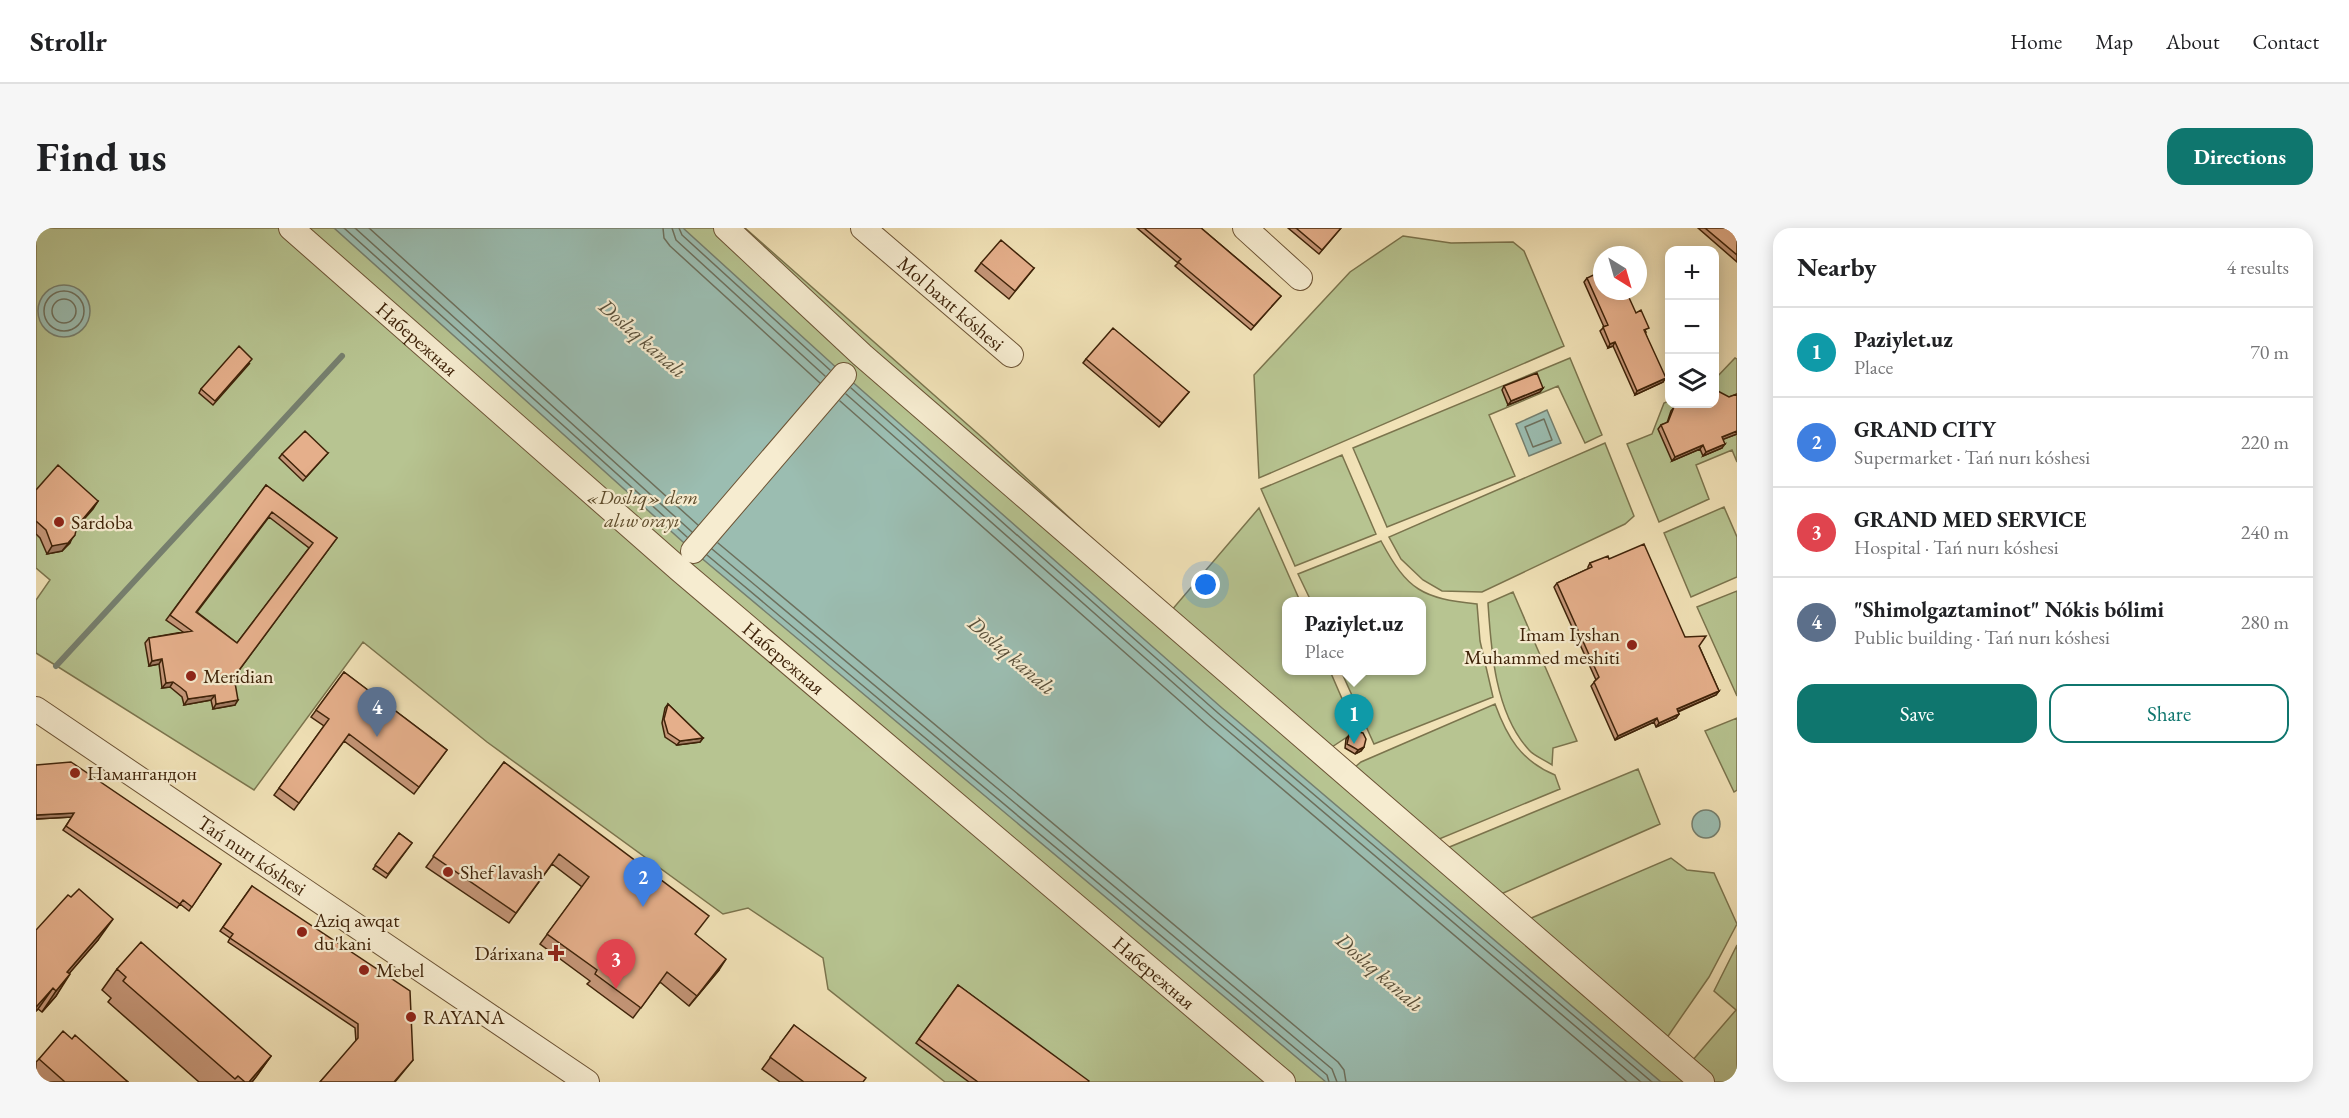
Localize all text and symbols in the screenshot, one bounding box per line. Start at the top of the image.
text: Strollr [30,23,107,59]
text: Home [2010,28,2062,55]
text: Map [2095,28,2133,55]
text: About [2166,28,2219,55]
text: Contact [2252,28,2319,55]
button: Directions [2167,128,2313,185]
text: Find us [36,129,167,184]
north arrow [1593,246,1647,300]
map controls [1665,246,1719,408]
button: + [1665,246,1719,300]
street label: Mol baxıt kóshesi [892,250,1010,357]
text: Nearby [1797,250,1877,284]
text: 4 results [2226,254,2289,280]
water label: Doslıq kanalı [592,292,693,384]
street label: Набережная [371,296,464,382]
button: − [1665,300,1719,354]
text: Paziylet.uz [1854,325,1953,354]
text: 1 [1811,339,1822,365]
text: 70 m [2250,339,2289,365]
button: layers [1665,354,1719,408]
text: Place [1854,354,1893,380]
text: GRAND CITY [1854,415,1996,444]
text: 2 [1811,429,1822,455]
text: 220 m [2241,429,2289,455]
text: Supermarket · Tań nurı kóshesi [1854,444,2090,470]
park label: «Doslıq» dem alıw orayı [586,484,698,533]
text: GRAND MED SERVICE [1854,505,2087,534]
place label: Sardoba [71,509,133,535]
marker: Sardoba [52,515,66,529]
text: 3 [1811,519,1822,545]
text: 240 m [2241,519,2289,545]
text: Hospital · Tań nurı kóshesi [1854,534,2059,560]
your location [1191,570,1220,599]
text: "Shimolgaztaminot" Nókis bólimi [1854,595,2164,624]
popup [1282,597,1426,675]
water label: Doslıq kanalı [961,609,1062,701]
text: Paziylet.uz [1305,609,1403,638]
text: 4 [1811,609,1822,635]
text: 280 m [2241,609,2289,635]
street label: Набережная [737,616,830,700]
place label: Imam Iyshan Muhammed meshiti [1464,621,1620,670]
text: Public building · Tań nurı kóshesi [1854,624,2110,650]
text: Place [1305,638,1344,664]
marker: Imam Iyshan Muhammed meshiti [1625,638,1639,652]
place label: Meridian [203,663,274,689]
marker: Meridian [184,669,198,683]
button: Save [1797,684,2037,743]
button: Share [2049,684,2289,743]
pin: 4 [358,688,396,737]
pin: 1 [1334,694,1374,744]
place label: Намангандон [87,760,197,786]
marker: Намангандон [68,766,82,780]
street label: Tań nurı kóshesi [193,809,312,901]
pin: 2 [624,858,662,907]
place label: Shef lavash [460,859,543,885]
marker: Shef lavash [441,865,455,879]
place label: Aziq awqat du'kani [313,907,400,956]
marker: Aziq awqat du'kani [295,925,309,939]
water label: Doslıq kanalı [1329,926,1430,1018]
street label: Набережная [1107,930,1201,1015]
place label: Dárixana [475,940,544,966]
pin: 3 [596,940,636,989]
marker: Dárixana [549,946,563,960]
place label: Mebel [376,957,425,983]
marker: Mebel [357,963,371,977]
place label: RAYANA [423,1004,505,1030]
marker: RAYANA [404,1010,418,1024]

